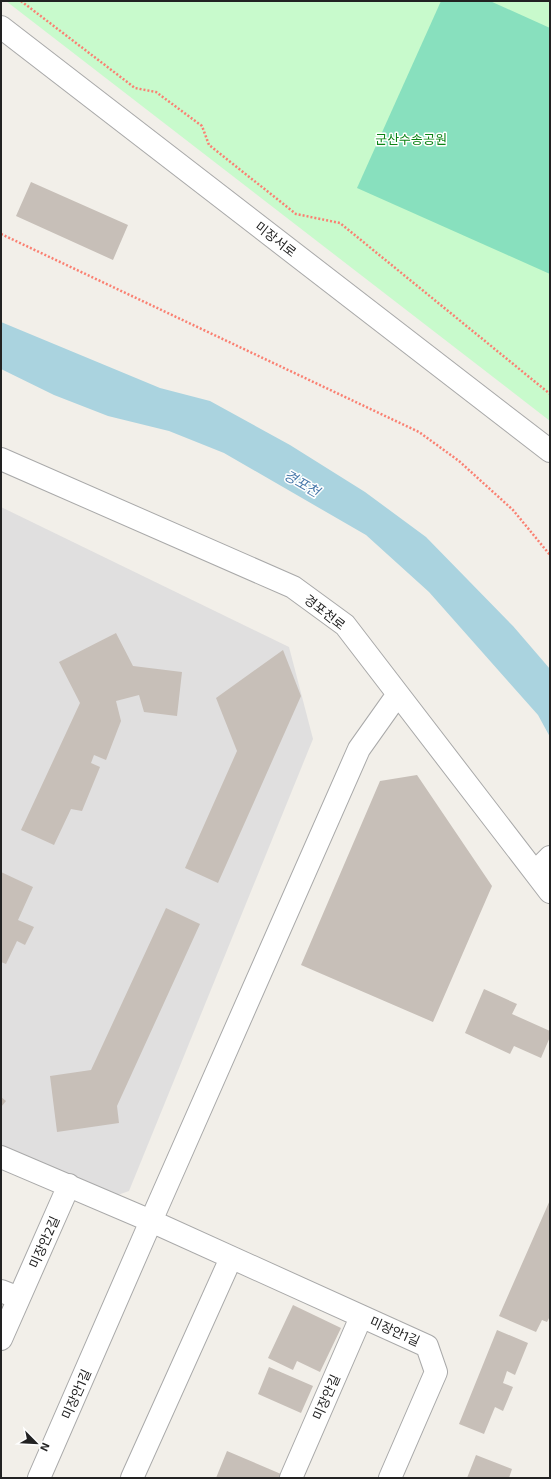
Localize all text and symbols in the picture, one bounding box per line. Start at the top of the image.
park label: 군산수송공원 [375,131,447,147]
street label: 미장서로 [252,218,300,260]
water label: 경포천 [281,466,324,501]
street label: 경포천로 [301,591,349,633]
street label: 미장안2길 [25,1214,63,1270]
street label: 미장안1길 [368,1313,422,1349]
street label: 미장안1길 [58,1367,94,1421]
street label: 미장안길 [309,1372,343,1422]
north arrow [16,1423,56,1463]
text: N [38,1441,53,1454]

